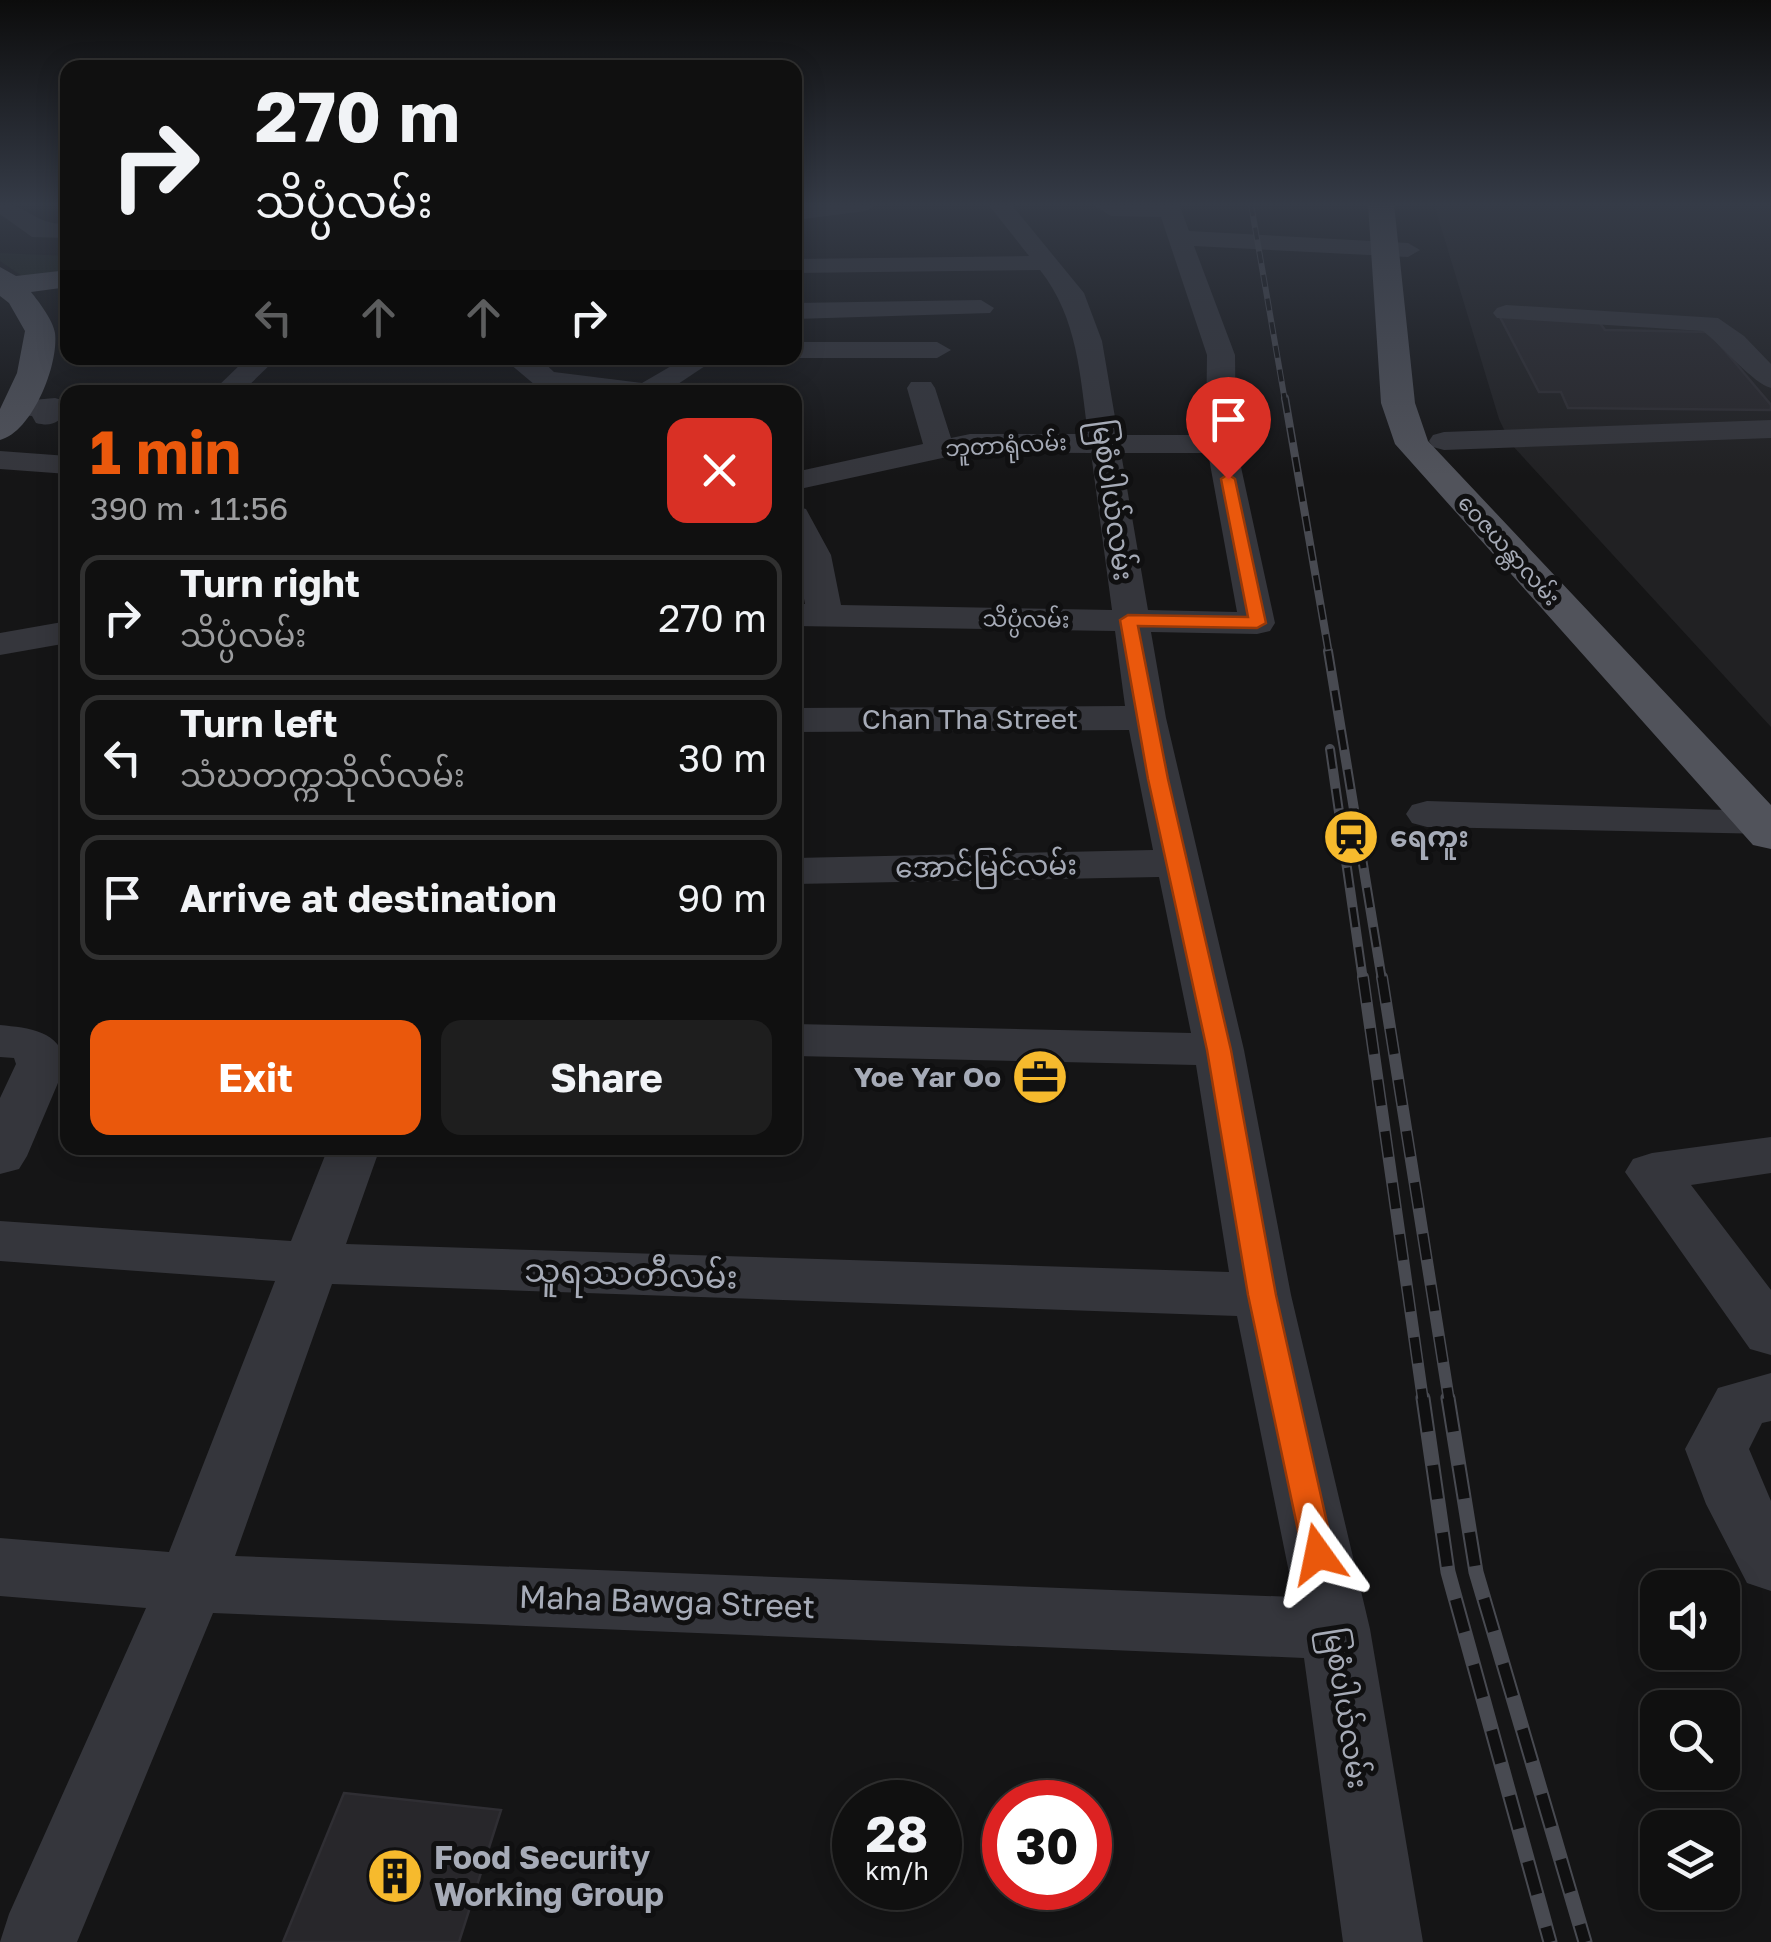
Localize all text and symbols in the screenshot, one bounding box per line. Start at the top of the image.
text: 270 m [255,73,460,157]
icon: right [90,100,220,230]
text: သိပ္ပံလမ်း [255,174,433,228]
icon: left [246,290,301,345]
icon: ahead [351,290,406,345]
icon: ahead [456,290,511,345]
icon: right [561,290,616,345]
pin [1186,377,1271,480]
icon: arrive [1201,392,1256,447]
text: 1 min [90,415,241,487]
street label: မြစံပါယ်လမ်း [1079,417,1142,584]
button: close [667,418,772,523]
street label: ဘူတာရုံလမ်း [944,427,1068,466]
street label: ဝေဇယန္တာလမ်း [1449,488,1567,614]
text: 390 m · 11:56 [90,489,288,527]
text: Turn right [180,560,360,605]
icon: right [95,590,150,645]
text: 270 m [658,595,767,640]
street label: သိပ္ပံလမ်း [982,603,1070,638]
text: သိပ္ပံလမ်း [180,616,306,654]
text: Turn left [180,700,338,745]
street label: Chan Tha Street [862,702,1078,735]
icon: left [95,730,150,785]
text: 30 m [678,735,767,780]
text: သံဃတက္ကသိုလ်လမ်း [180,756,465,794]
station icon: ရေကူး [1321,807,1381,867]
place label: ရေကူး [1390,820,1469,860]
street label: အောင်မြင်လမ်း [895,846,1077,891]
icon: arrive [95,870,150,925]
text: Arrive at destination [180,875,557,920]
text: 90 m [677,875,767,920]
button: Exit [90,1020,421,1135]
button: Share [441,1020,772,1135]
office icon: Yoe Yar Oo [1010,1047,1070,1107]
place label: Yoe Yar Oo [854,1060,1001,1093]
street label: သူရဿတီလမ်း [523,1247,738,1304]
position arrow [1266,1502,1370,1606]
map controls [1640,1570,1740,1910]
button: sound [1640,1570,1740,1670]
street label: Maha Bawga Street [518,1577,816,1625]
street label: မြစံပါယ်လမ်း [1311,1625,1376,1792]
button: search [1640,1690,1740,1790]
speed limit sign: 30 [982,1780,1112,1910]
text: 28 [866,1803,928,1863]
button: layers [1640,1810,1740,1910]
place label: Food Security Working Group [434,1838,664,1913]
building icon: Food Security Working Group [365,1846,425,1906]
text: km/h [865,1855,929,1886]

